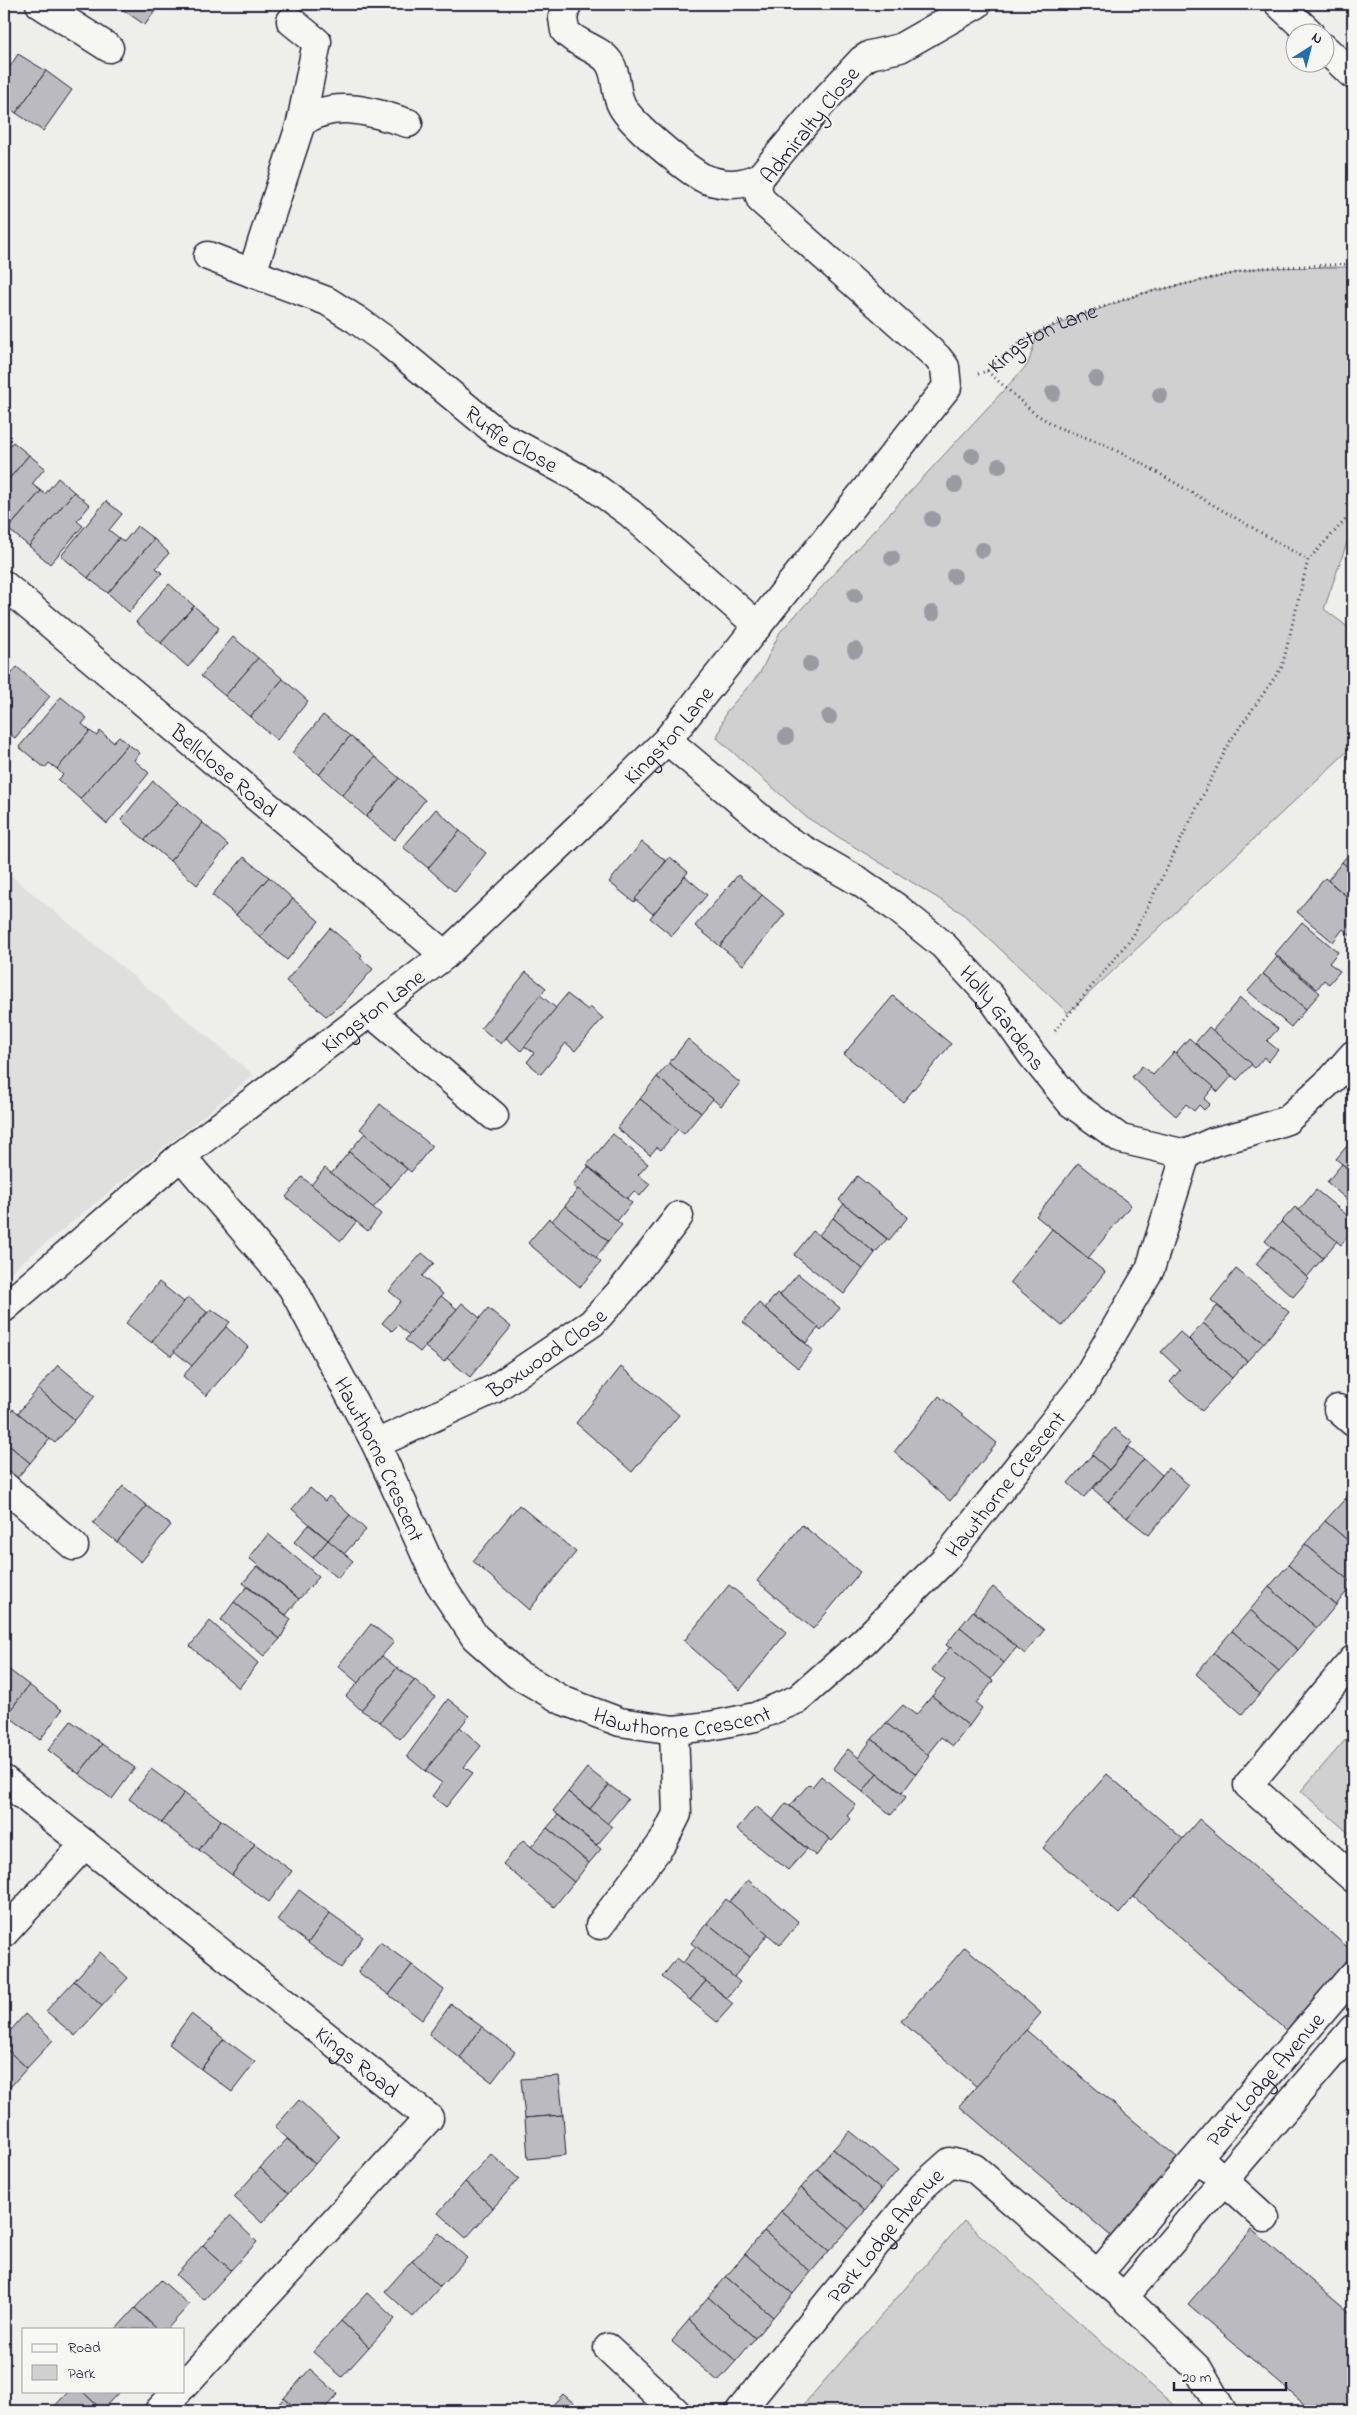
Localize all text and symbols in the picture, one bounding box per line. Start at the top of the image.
north arrow [1284,22,1334,72]
text: N [1307,27,1327,50]
street label: Admiralty Close [754,60,870,192]
street label: Kingston Lane [982,297,1102,382]
street label: Ruffle Close [456,399,563,483]
street label: Kingston Lane [618,680,723,793]
street label: Bellclose Road [161,717,283,827]
street label: Holly Gardens [950,959,1052,1079]
street label: Kingston Lane [316,963,433,1062]
street label: Boxwood Close [481,1303,616,1409]
street label: Hawthorne Crescent [324,1372,431,1548]
street label: Hawthorne Crescent [939,1405,1076,1566]
street label: Hawthorne Crescent [588,1699,777,1749]
street label: Park Lodge Avenue [1200,2006,1334,2155]
street label: Kings Road [307,2020,405,2107]
street label: Park Lodge Avenue [821,2161,952,2311]
legend [22,2328,185,2392]
text: Road [68,2337,101,2359]
scale bar [1174,2360,1287,2392]
text: Park [68,2363,96,2385]
text: 20 m [1182,2367,1212,2389]

